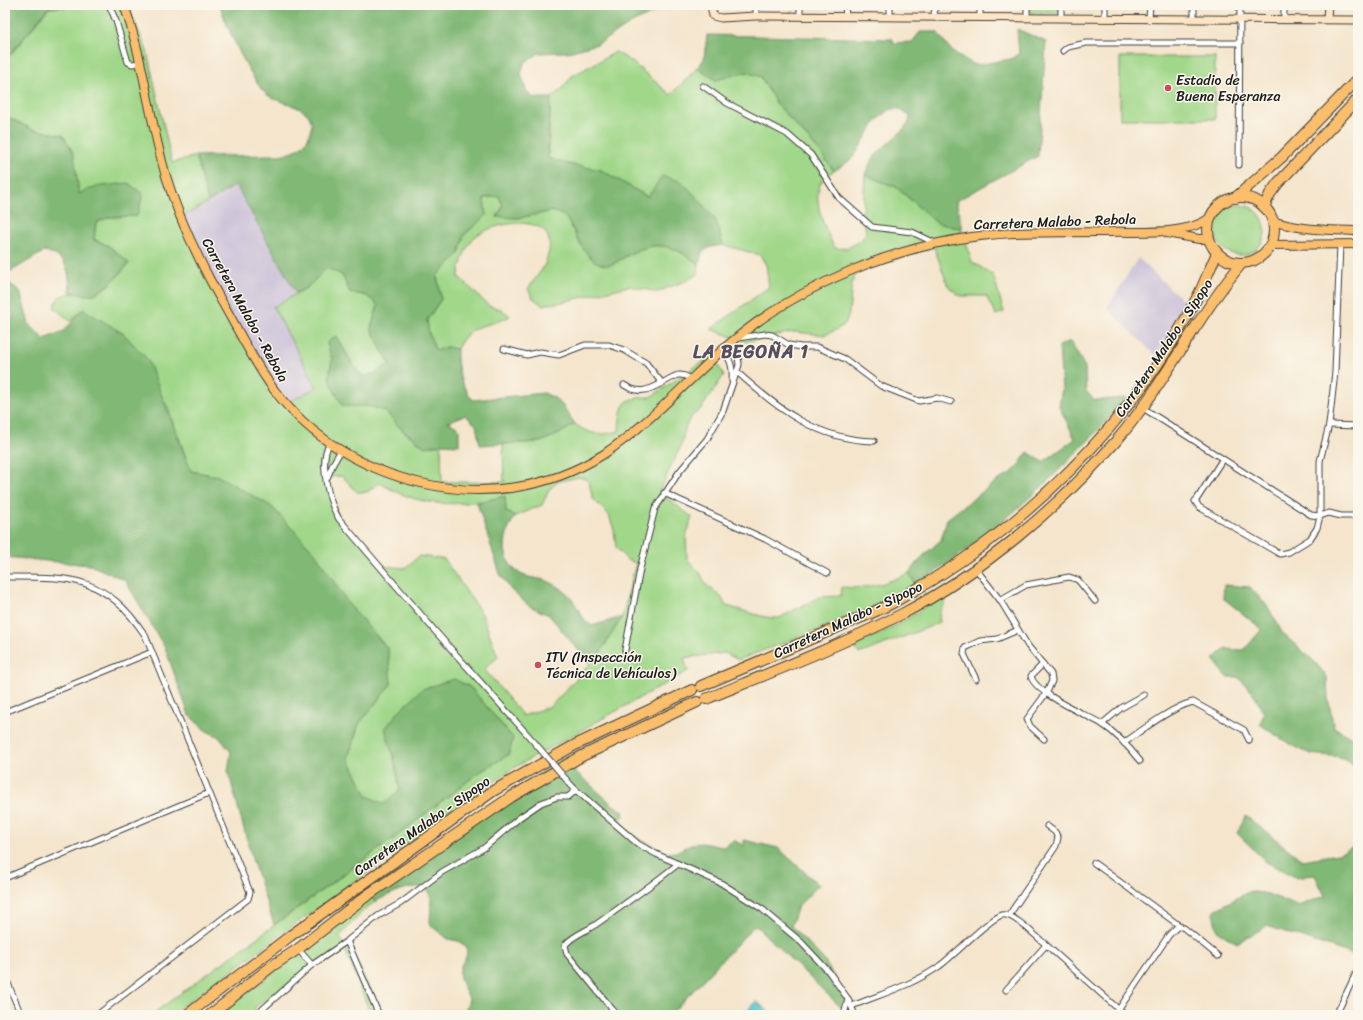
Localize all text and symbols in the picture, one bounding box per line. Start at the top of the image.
place label: Estadio de Buena Esperanza [1176,68,1281,109]
marker: Estadio de Buena Esperanza [1163,83,1173,93]
street label: Carretera Malabo - Rebola [973,207,1137,237]
street label: Carretera Malabo - Rebola [195,233,295,387]
street label: Carretera Malabo - Sipopo [1108,274,1220,422]
district label: LA BEGOÑA 1 [693,336,809,368]
street label: Carretera Malabo - Sipopo [769,574,927,666]
place label: ITV (Inspección Técnica de Vehículos) [545,645,677,686]
marker: ITV (Inspección Técnica de Vehículos) [533,660,543,670]
street label: Carretera Malabo - Sipopo [348,769,496,883]

